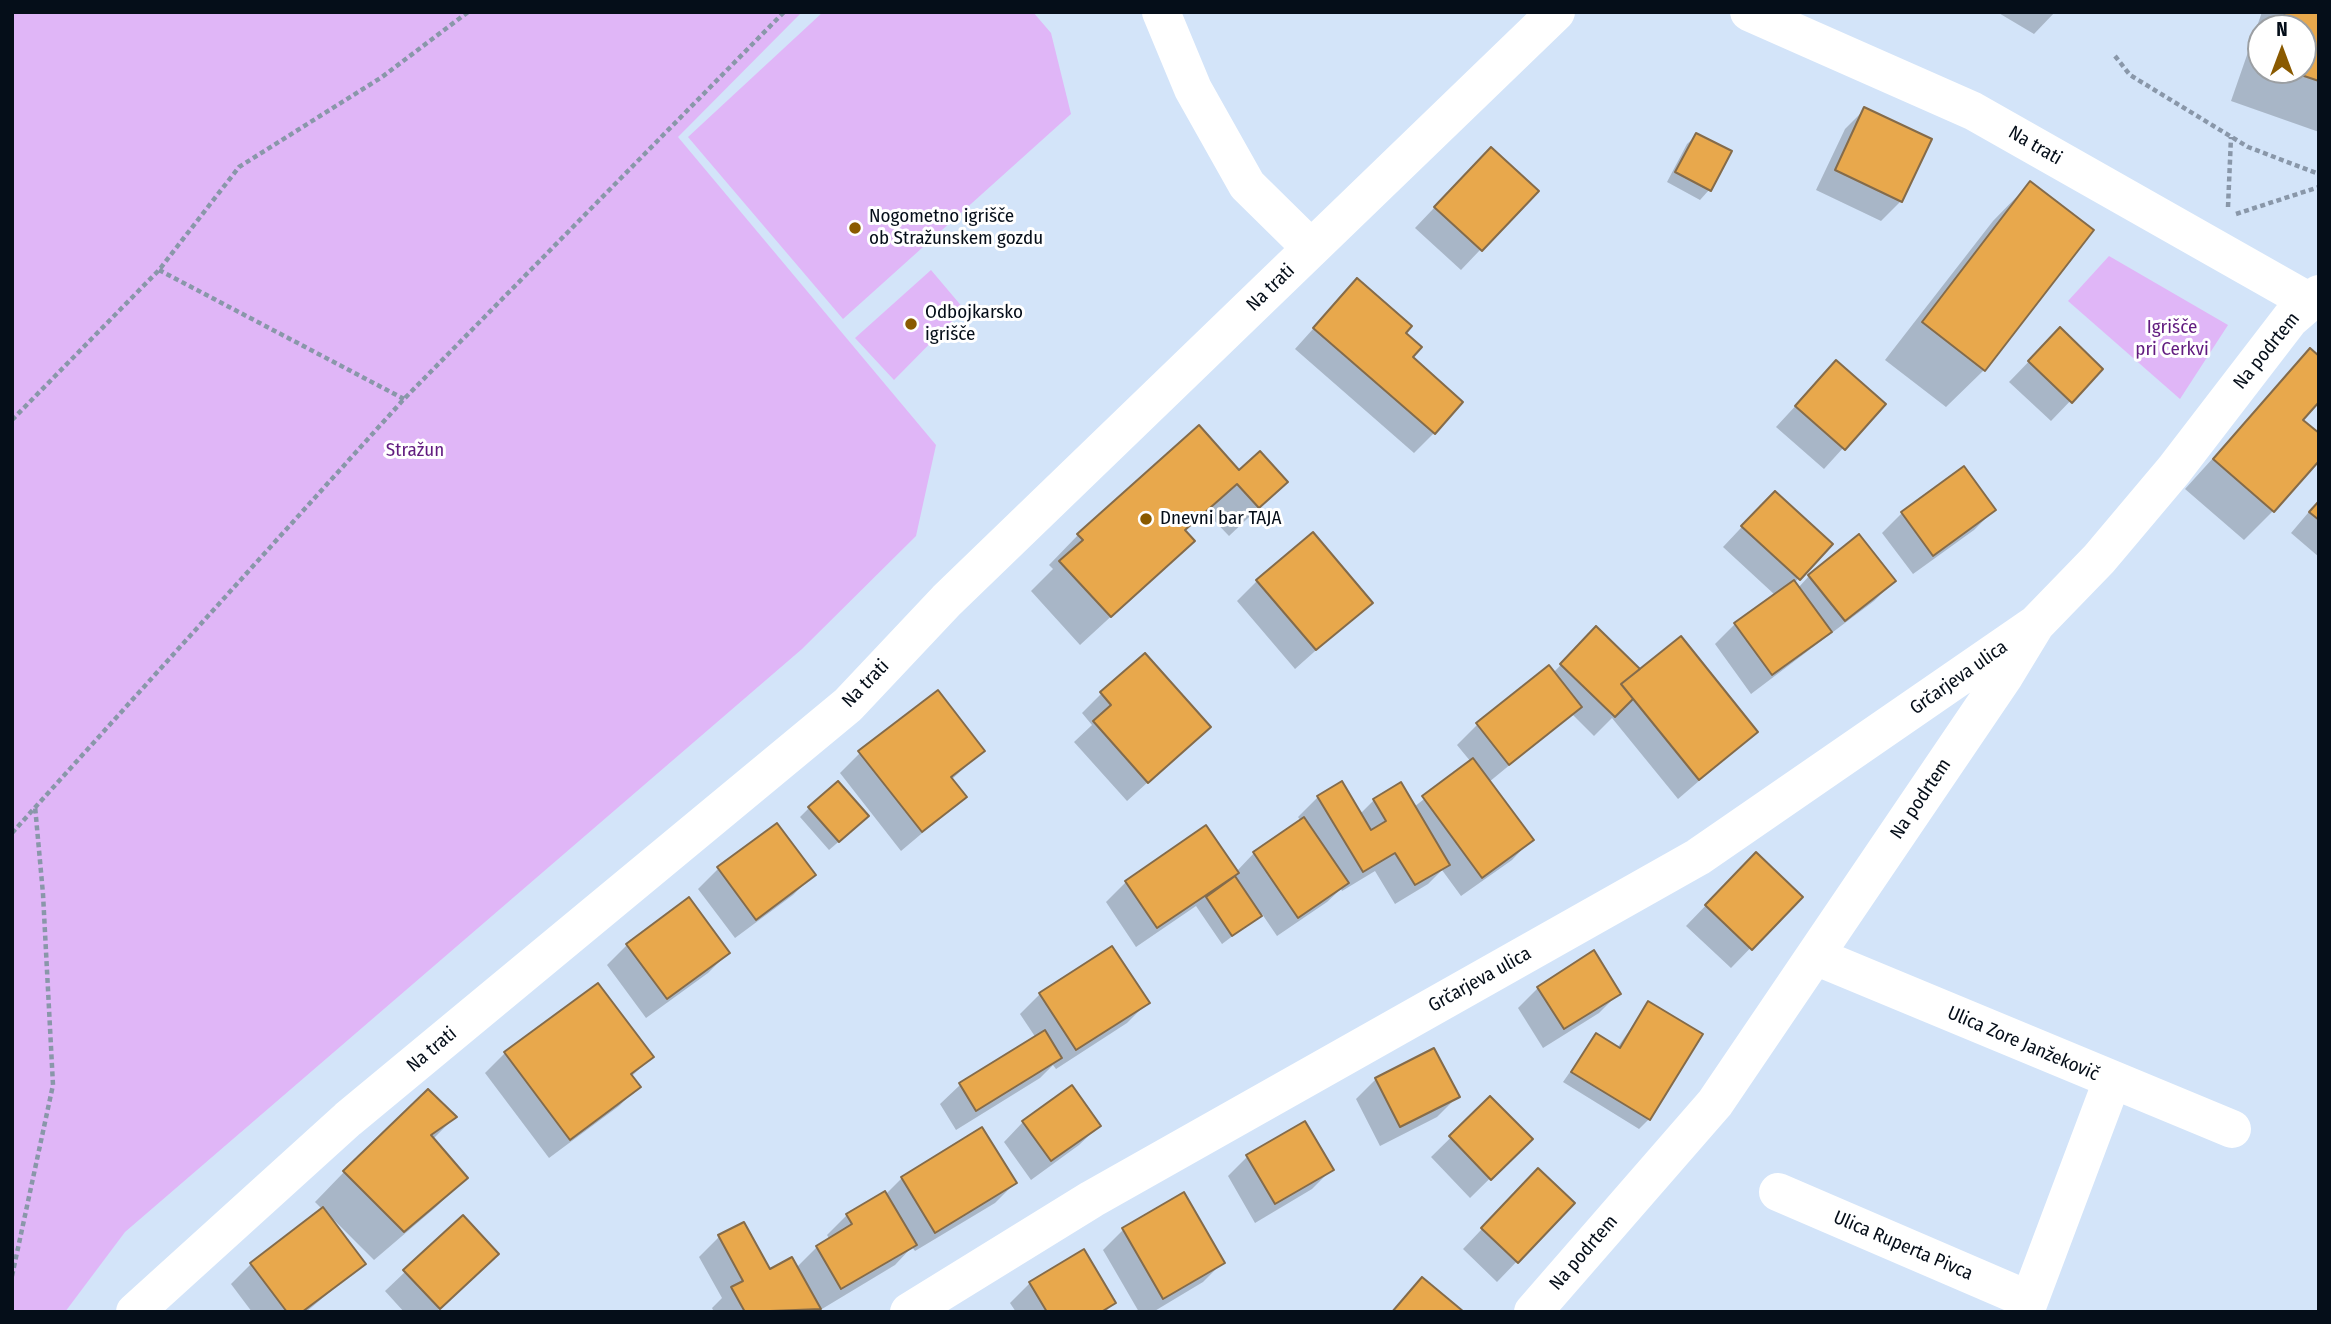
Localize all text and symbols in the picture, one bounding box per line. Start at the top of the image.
north arrow [2247,14,2317,84]
text: N [2276,18,2288,41]
street label: Na trati [2004,122,2066,170]
place label: Nogometno igrišče ob Stražunskem gozdu [869,206,1043,250]
marker: Nogometno igrišče ob Stražunskem gozdu [847,220,863,236]
street label: Na trati [1242,260,1300,316]
place label: Odbojkarsko igrišče [925,302,1023,346]
street label: Na podrtem [2229,308,2305,394]
marker: Odbojkarsko igrišče [903,316,919,332]
park label: Igrišče pri Cerkvi [2135,317,2209,361]
park label: Stražun [386,440,444,462]
place label: Dnevni bar TAJA [1160,508,1281,530]
marker: Dnevni bar TAJA [1138,511,1154,527]
street label: Grčarjeva ulica [1906,636,2012,720]
street label: Na trati [838,655,894,713]
street label: Na podrtem [1886,754,1956,844]
street label: Grčarjeva ulica [1425,942,1535,1018]
street label: Ulica Zore Janžekovič [1944,1002,2102,1086]
street label: Na trati [403,1023,461,1077]
street label: Ulica Ruperta Pivca [1830,1206,1976,1286]
street label: Na podrtem [1545,1211,1623,1295]

